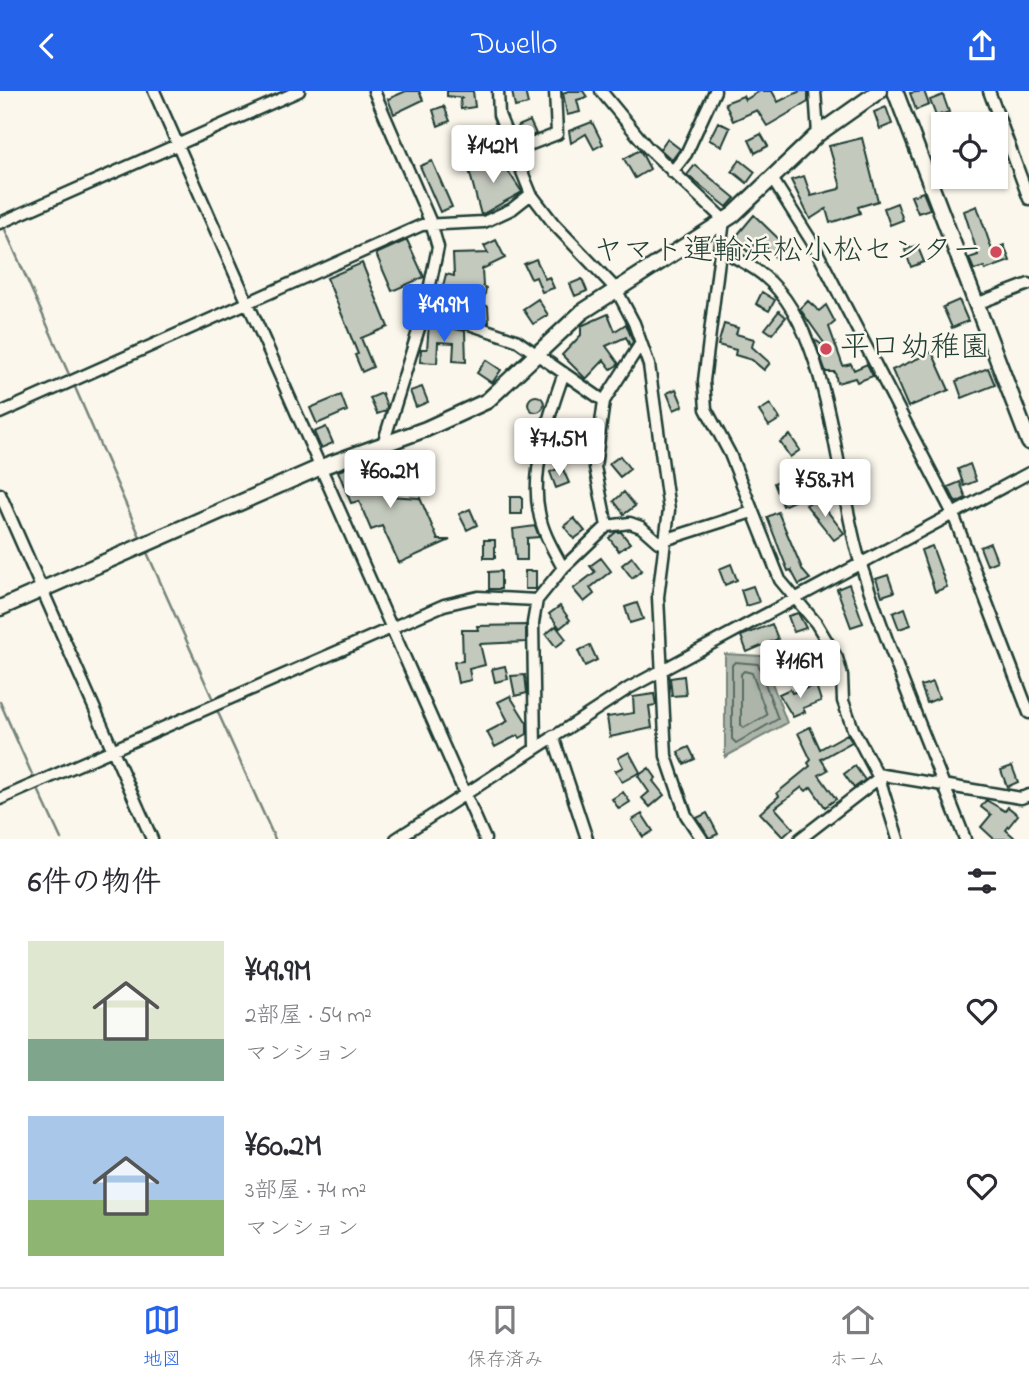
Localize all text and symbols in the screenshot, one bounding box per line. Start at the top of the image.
text: Dwello [471,22,558,69]
icon: back [28,27,66,65]
icon: share [963,27,1001,65]
map controls [931,112,1008,189]
button: locate [931,112,1008,189]
pin: ¥142M [444,125,542,185]
text: ¥142M [467,131,519,164]
place label: ヤマト運輸浜松小松センター [593,230,982,274]
marker: ヤマト運輸浜松小松センター [988,244,1004,260]
pin: ¥49.9M [387,285,501,344]
text: ¥49.9M [419,290,469,323]
place label: 平口幼稚園 [840,327,990,371]
marker: 平口幼稚園 [818,341,834,357]
pin: ¥71.5M [502,419,616,478]
text: ¥71.5M [530,424,588,457]
pin: ¥60.2M [333,451,447,510]
text: ¥60.2M [360,456,420,489]
pin: ¥58.7M [768,459,882,519]
text: ¥58.7M [796,465,854,498]
pin: ¥116M [751,641,849,700]
text: ¥116M [776,646,824,679]
text: 6件の物件 [28,862,161,906]
icon: filters [963,862,1001,900]
text: ¥49.9M [245,951,311,995]
icon: home [84,969,168,1053]
icon: heart [963,992,1001,1030]
text: 2部屋 · 54 m² [245,1000,372,1033]
text: マンション [245,1038,359,1071]
text: ¥60.2M [245,1126,322,1170]
icon: home [84,1144,168,1228]
icon: heart [963,1167,1001,1205]
text: 3部屋 · 74 m² [245,1175,366,1208]
text: マンション [245,1213,359,1246]
tab: 地図 [143,1301,181,1374]
tab: 保存済み [467,1301,543,1374]
tab: ホーム [830,1301,886,1374]

